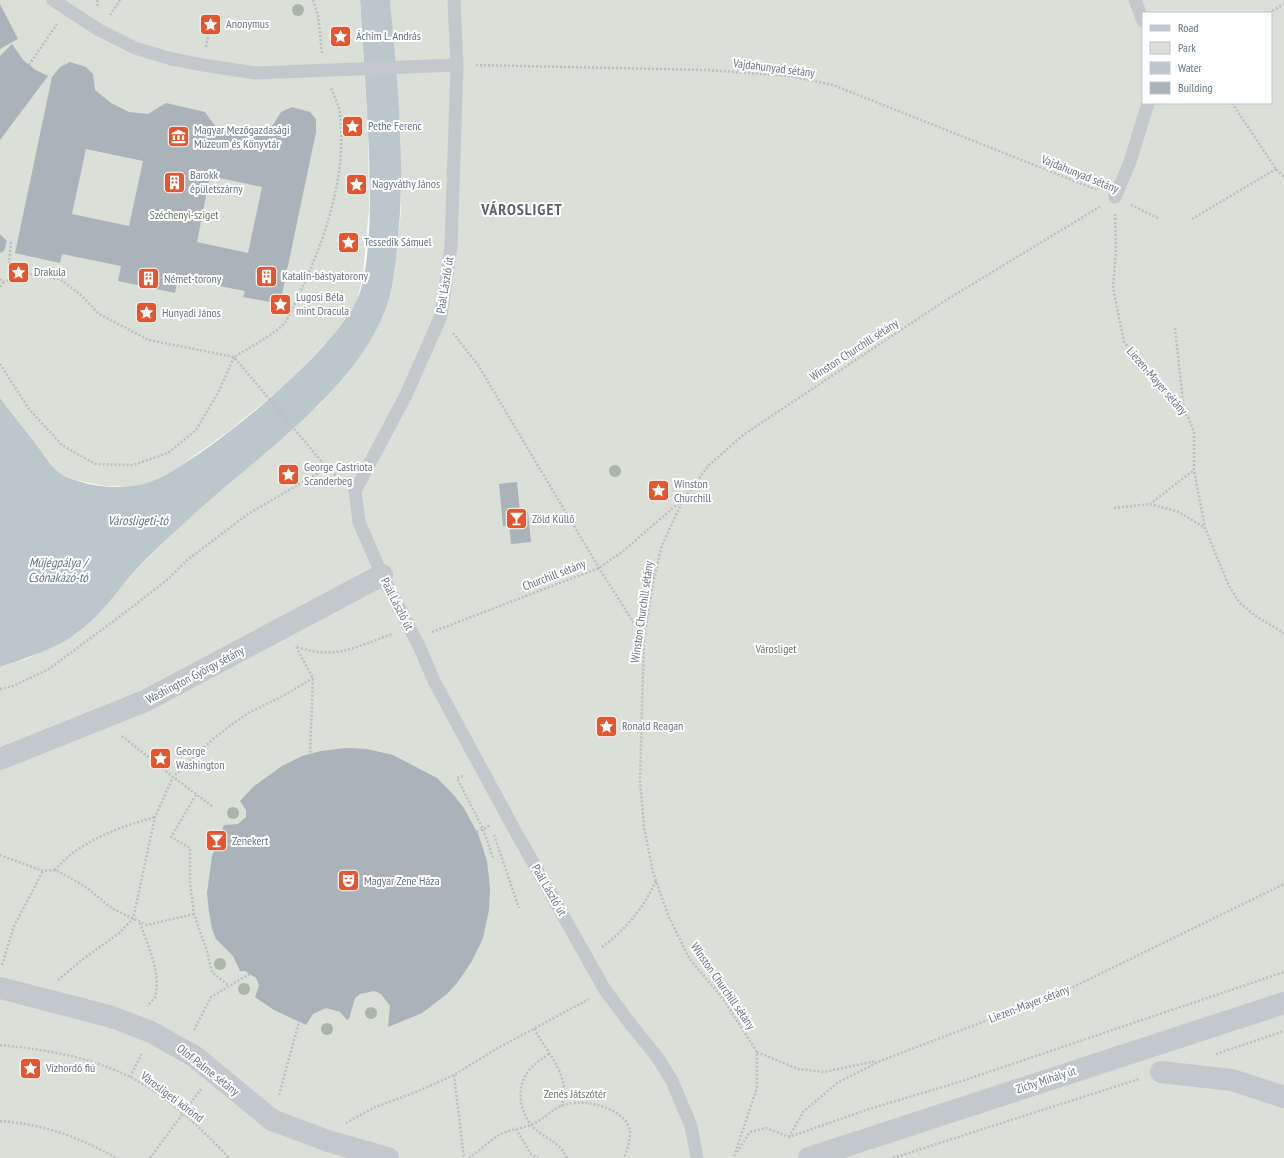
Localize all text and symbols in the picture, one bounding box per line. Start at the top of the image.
place icon: Anonymus [198,11,224,37]
legend [1142,12,1272,104]
place label: Anonymus [226,16,269,31]
text: Road [1178,20,1198,35]
place icon: Áchim L. András [328,23,354,49]
place label: Áchim L. András [356,28,421,43]
text: Park [1178,40,1196,55]
street label: Vajdahunyad sétány [731,55,816,80]
text: Water [1178,60,1203,75]
text: Building [1178,80,1213,95]
place icon: Pethe Ferenc [340,113,366,139]
place label: Pethe Ferenc [368,118,423,133]
place label: Magyar Mezőgazdasági Múzeum és Könyvtár [194,122,290,151]
museum icon: Magyar Mezőgazdasági Múzeum és Könyvtár [165,124,191,150]
street label: Vajdahunyad sétány [1038,151,1122,196]
place label: Barokk épületszárny [190,167,243,196]
building icon: Barokk épületszárny [161,169,187,195]
place icon: Nagyváthy János [343,171,369,197]
place label: Nagyváthy János [372,176,440,191]
district label: VÁROSLIGET [480,199,563,219]
park label: Széchenyi-sziget [150,207,219,222]
place icon: Tessedik Sámuel [335,229,361,255]
place label: Tessedik Sámuel [364,234,432,249]
street label: Paál László út [433,255,456,314]
place icon: Drakula [6,259,32,285]
building icon: Katalin-bástyatorony [254,263,280,289]
place label: Drakula [34,264,66,279]
building icon: Német-torony [135,266,161,292]
place label: Katalin-bástyatorony [282,268,368,283]
place label: Német-torony [164,271,222,286]
place label: Lugosi Béla mint Dracula [296,289,349,318]
place icon: Lugosi Béla mint Dracula [267,291,293,317]
place icon: Hunyadi János [134,300,160,326]
place label: Hunyadi János [162,305,221,320]
street label: Winston Churchill sétány [807,315,901,384]
street label: Liezen-Mayer sétány [1124,344,1191,418]
place label: George Castriota Scanderbeg [304,459,373,488]
place icon: George Castriota Scanderbeg [275,461,301,487]
place label: Winston Churchill [674,476,711,505]
place icon: Winston Churchill [646,478,672,504]
bar icon: Zöld Küllő [503,506,529,532]
place label: Zöld Küllő [532,511,574,526]
water label: Városligeti-tó [108,512,170,529]
water label: Műjégpálya / Csónakázó-tó [28,554,90,586]
street label: Churchill sétány [520,555,588,593]
street label: Winston Churchill sétány [627,560,656,664]
street label: Paál László út [378,575,417,633]
park label: Városliget [754,641,797,656]
street label: Washington György sétány [143,642,247,707]
place icon: Ronald Reagan [594,713,620,739]
place label: Ronald Reagan [622,718,683,733]
place label: George Washington [176,743,225,772]
place icon: George Washington [147,745,173,771]
bar icon: Zenekert [203,828,229,854]
place label: Zenekert [232,833,269,848]
street label: Paál László út [529,861,571,919]
theatre icon: Magyar Zene Háza [336,868,362,894]
place label: Magyar Zene Háza [364,873,440,888]
street label: Winston Churchill sétány [688,939,759,1032]
street label: Liezen-Mayer sétány [986,981,1072,1026]
street label: Olof Palme sétány [174,1041,243,1099]
place icon: Vízhordó fiú [18,1055,44,1081]
place label: Vízhordó fiú [45,1060,95,1075]
street label: Zichy Mihály út [1014,1063,1079,1096]
street label: Városligeti körönd [137,1067,207,1125]
park label: Zenés Játszótér [544,1086,607,1101]

